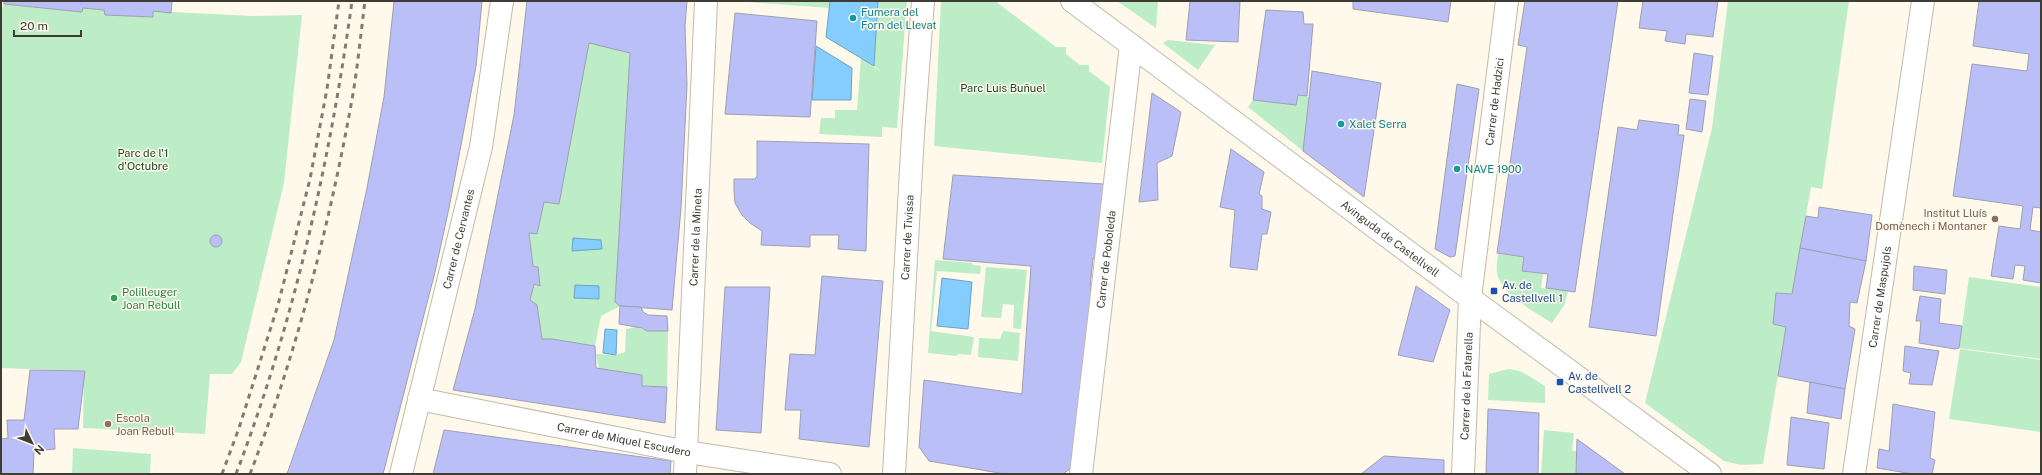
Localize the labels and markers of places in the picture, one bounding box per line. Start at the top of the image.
place label: Fumera del Forn del Llevat [861,6,937,31]
marker: Fumera del Forn del Llevat [848,13,858,23]
place label: Xalet Serra [1349,118,1407,130]
marker: Xalet Serra [1336,119,1346,129]
place label: NAVE 1900 [1465,163,1522,175]
marker: NAVE 1900 [1452,164,1462,174]
place label: Institut Lluís Domènech i Montaner [1875,207,1987,232]
marker: Institut Lluís Domènech i Montaner [1990,214,2000,224]
place label: Av. de Castellvell 1 [1502,279,1563,304]
place label: Polilleuger Joan Rebull [122,286,181,311]
marker: Av. de Castellvell 1 [1489,286,1499,296]
marker: Polilleuger Joan Rebull [109,293,119,303]
place label: Av. de Castellvell 2 [1568,370,1631,395]
marker: Av. de Castellvell 2 [1555,377,1565,387]
place label: Escola Joan Rebull [116,412,175,437]
marker: Escola Joan Rebull [103,419,113,429]

